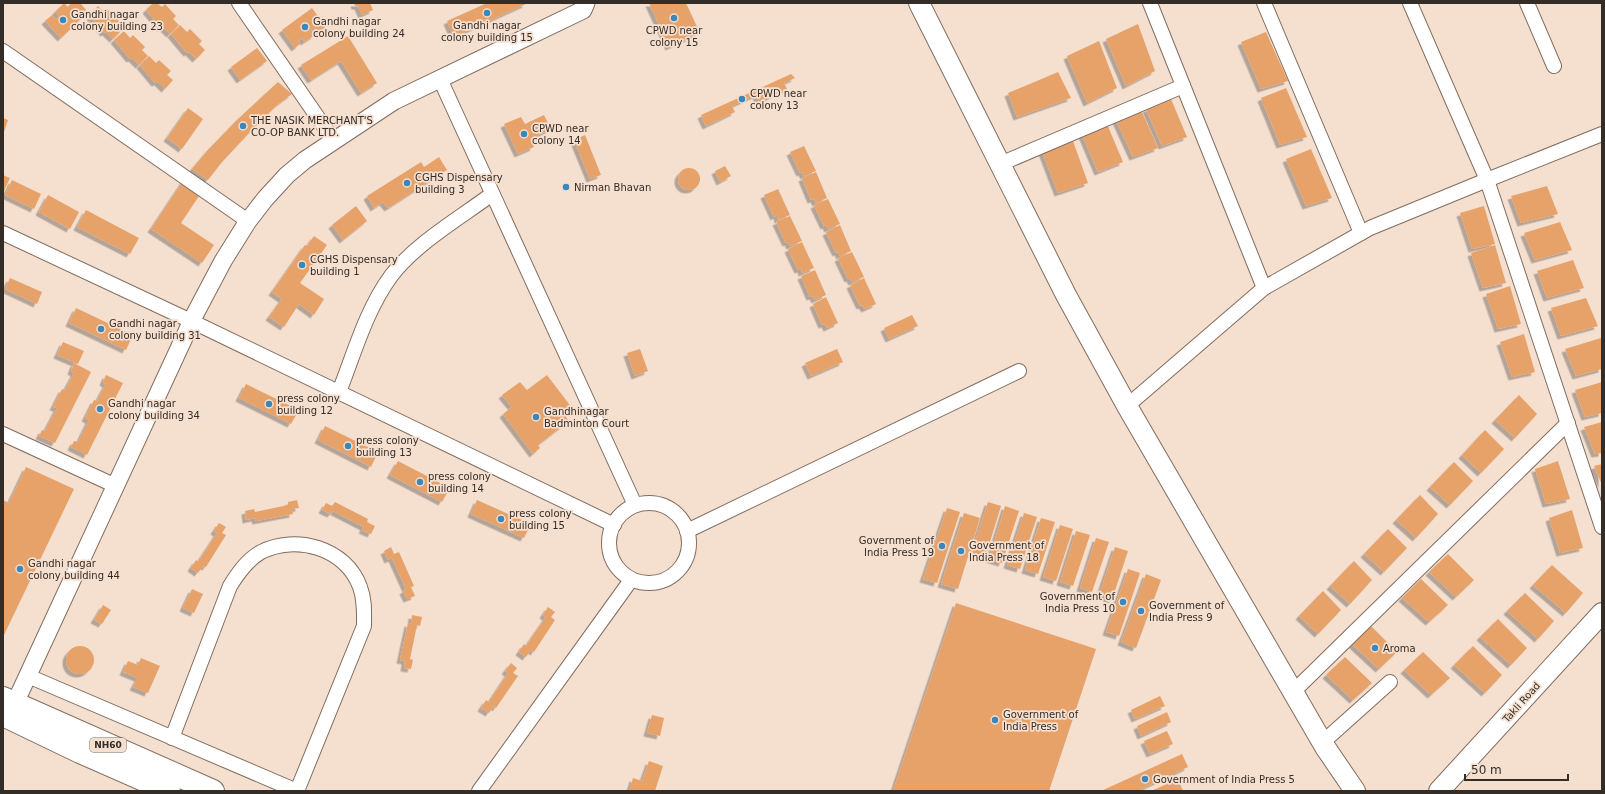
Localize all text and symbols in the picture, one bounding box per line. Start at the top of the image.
marker: Gandhi nagar colony building 15 [482,8,492,18]
place label: Gandhi nagar colony building 23 [71,9,163,32]
marker: CPWD near colony 15 [669,13,679,23]
marker: Gandhi nagar colony building 23 [58,15,68,25]
place label: Gandhi nagar colony building 24 [313,16,405,39]
place label: Gandhi nagar colony building 15 [441,20,533,43]
marker: Gandhi nagar colony building 24 [300,22,310,32]
place label: CPWD near colony 15 [646,25,703,48]
place label: CPWD near colony 13 [750,88,807,111]
marker: CPWD near colony 13 [737,94,747,104]
place label: THE NASIK MERCHANT'S CO-OP BANK LTD. [250,115,373,138]
marker: THE NASIK MERCHANT'S CO-OP BANK LTD. [238,121,248,131]
place label: CPWD near colony 14 [532,123,589,146]
marker: CPWD near colony 14 [519,129,529,139]
place label: CGHS Dispensary building 3 [415,172,503,195]
marker: CGHS Dispensary building 3 [402,178,412,188]
marker: Nirman Bhavan [561,182,571,192]
place label: Nirman Bhavan [574,182,651,193]
place label: CGHS Dispensary building 1 [310,254,398,277]
marker: CGHS Dispensary building 1 [297,260,307,270]
place label: Gandhi nagar colony building 31 [109,318,201,341]
marker: Gandhi nagar colony building 31 [96,324,106,334]
place label: press colony building 12 [277,393,340,416]
place label: Gandhi nagar colony building 34 [108,398,200,421]
marker: press colony building 12 [264,399,274,409]
marker: Gandhi nagar colony building 34 [95,404,105,414]
place label: Gandhinagar Badminton Court [544,406,629,429]
marker: Gandhinagar Badminton Court [531,412,541,422]
place label: press colony building 13 [356,435,419,458]
marker: press colony building 13 [343,441,353,451]
place label: press colony building 14 [428,471,491,494]
marker: press colony building 14 [415,477,425,487]
place label: press colony building 15 [509,508,572,531]
marker: press colony building 15 [496,514,506,524]
place label: Government of India Press 19 [859,535,934,558]
place label: Government of India Press 18 [969,540,1045,563]
marker: Government of India Press 19 [937,541,947,551]
marker: Government of India Press 18 [956,546,966,556]
place label: Gandhi nagar colony building 44 [28,558,120,581]
marker: Gandhi nagar colony building 44 [15,564,25,574]
place label: Government of India Press 10 [1040,591,1115,614]
marker: Government of India Press 10 [1118,597,1128,607]
place label: Government of India Press 9 [1149,600,1225,623]
marker: Government of India Press 9 [1136,606,1146,616]
marker: Aroma [1370,643,1380,653]
place label: Aroma [1383,643,1416,654]
street label: Takli Road [1500,680,1542,725]
place label: Government of India Press [1003,709,1079,732]
marker: Government of India Press [990,715,1000,725]
road number: NH60 [90,738,126,752]
scale bar [1465,756,1568,782]
text: 50 m [1471,763,1502,777]
marker: Government of India Press 5 [1140,774,1150,784]
place label: Government of India Press 5 [1153,774,1295,785]

